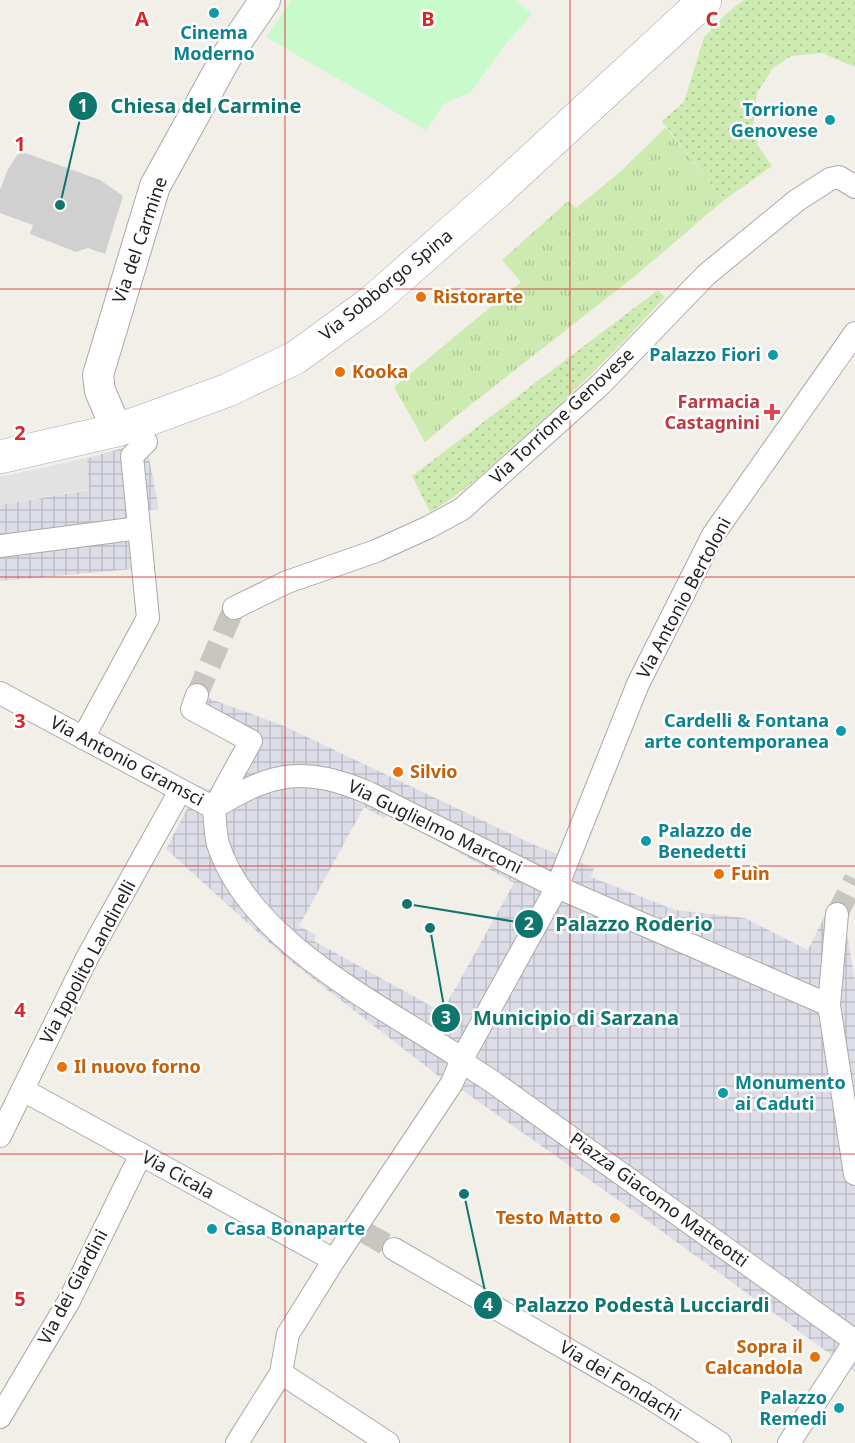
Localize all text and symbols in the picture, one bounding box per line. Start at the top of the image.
text: A [135,5,149,32]
text: B [421,5,435,32]
text: C [706,5,719,32]
marker: Cinema Moderno [207,6,221,20]
place label: Cinema Moderno [173,20,255,65]
callout: Chiesa del Carmine [68,87,313,125]
text: Chiesa del Carmine [111,92,302,119]
text: 1 [78,93,88,117]
place label: Torrione Genovese [731,97,818,142]
marker: Torrione Genovese [823,113,837,127]
text: 1 [14,130,26,157]
street label: Via del Carmine [106,173,172,306]
street label: Via Sobborgo Spina [314,223,457,345]
place label: Ristorarte [433,284,523,308]
marker: Ristorarte [414,290,428,304]
street label: Via Torrione Genovese [484,342,639,489]
place label: Palazzo Fiori [649,342,761,366]
marker: Palazzo Fiori [766,348,780,362]
place label: Kooka [352,359,408,383]
marker: Kooka [333,365,347,379]
place label: Farmacia Castagnini [664,389,760,434]
marker: Farmacia Castagnini [765,405,779,419]
text: 2 [14,419,26,446]
street label: Via Antonio Bertoloni [630,513,736,682]
text: 3 [14,707,26,734]
place label: Cardelli & Fontana arte contemporanea [644,708,829,753]
street label: Via Antonio Gramsci [47,709,208,811]
marker: Cardelli & Fontana arte contemporanea [834,724,848,738]
place label: Silvio [410,759,458,783]
marker: Silvio [391,765,405,779]
street label: Via Guglielmo Marconi [344,773,526,879]
place label: Palazzo de Benedetti [658,818,752,863]
marker: Palazzo de Benedetti [639,834,653,848]
place label: Fuìn [731,861,770,885]
marker: Fuìn [712,867,726,881]
street label: Via Ippolito Landinelli [34,875,141,1048]
callout: Palazzo Roderio [514,905,725,943]
text: Palazzo Roderio [555,910,713,937]
text: 2 [524,911,534,935]
text: 4 [14,996,26,1023]
callout: Municipio di Sarzana [431,999,691,1037]
text: Municipio di Sarzana [473,1004,679,1031]
text: 3 [441,1005,451,1029]
place label: Il nuovo forno [74,1054,201,1078]
marker: Il nuovo forno [55,1060,69,1074]
place label: Monumento ai Caduti [735,1070,846,1115]
marker: Monumento ai Caduti [716,1086,730,1100]
street label: Piazza Giacomo Matteotti [565,1126,754,1272]
street label: Via Cicala [138,1144,219,1204]
place label: Testo Matto [496,1205,603,1229]
marker: Testo Matto [608,1211,622,1225]
place label: Casa Bonaparte [224,1216,365,1240]
marker: Casa Bonaparte [205,1222,219,1236]
street label: Via dei Giardini [32,1225,113,1348]
text: 5 [14,1285,26,1312]
callout: Palazzo Podestà Lucciardi [473,1286,782,1324]
text: Palazzo Podestà Lucciardi [514,1291,770,1318]
text: 4 [483,1292,493,1316]
street label: Via dei Fondachi [555,1334,686,1426]
place label: Sopra il Calcandola [705,1334,803,1379]
marker: Sopra il Calcandola [808,1350,822,1364]
place label: Palazzo Remedi [759,1385,827,1430]
marker: Palazzo Remedi [832,1401,846,1415]

